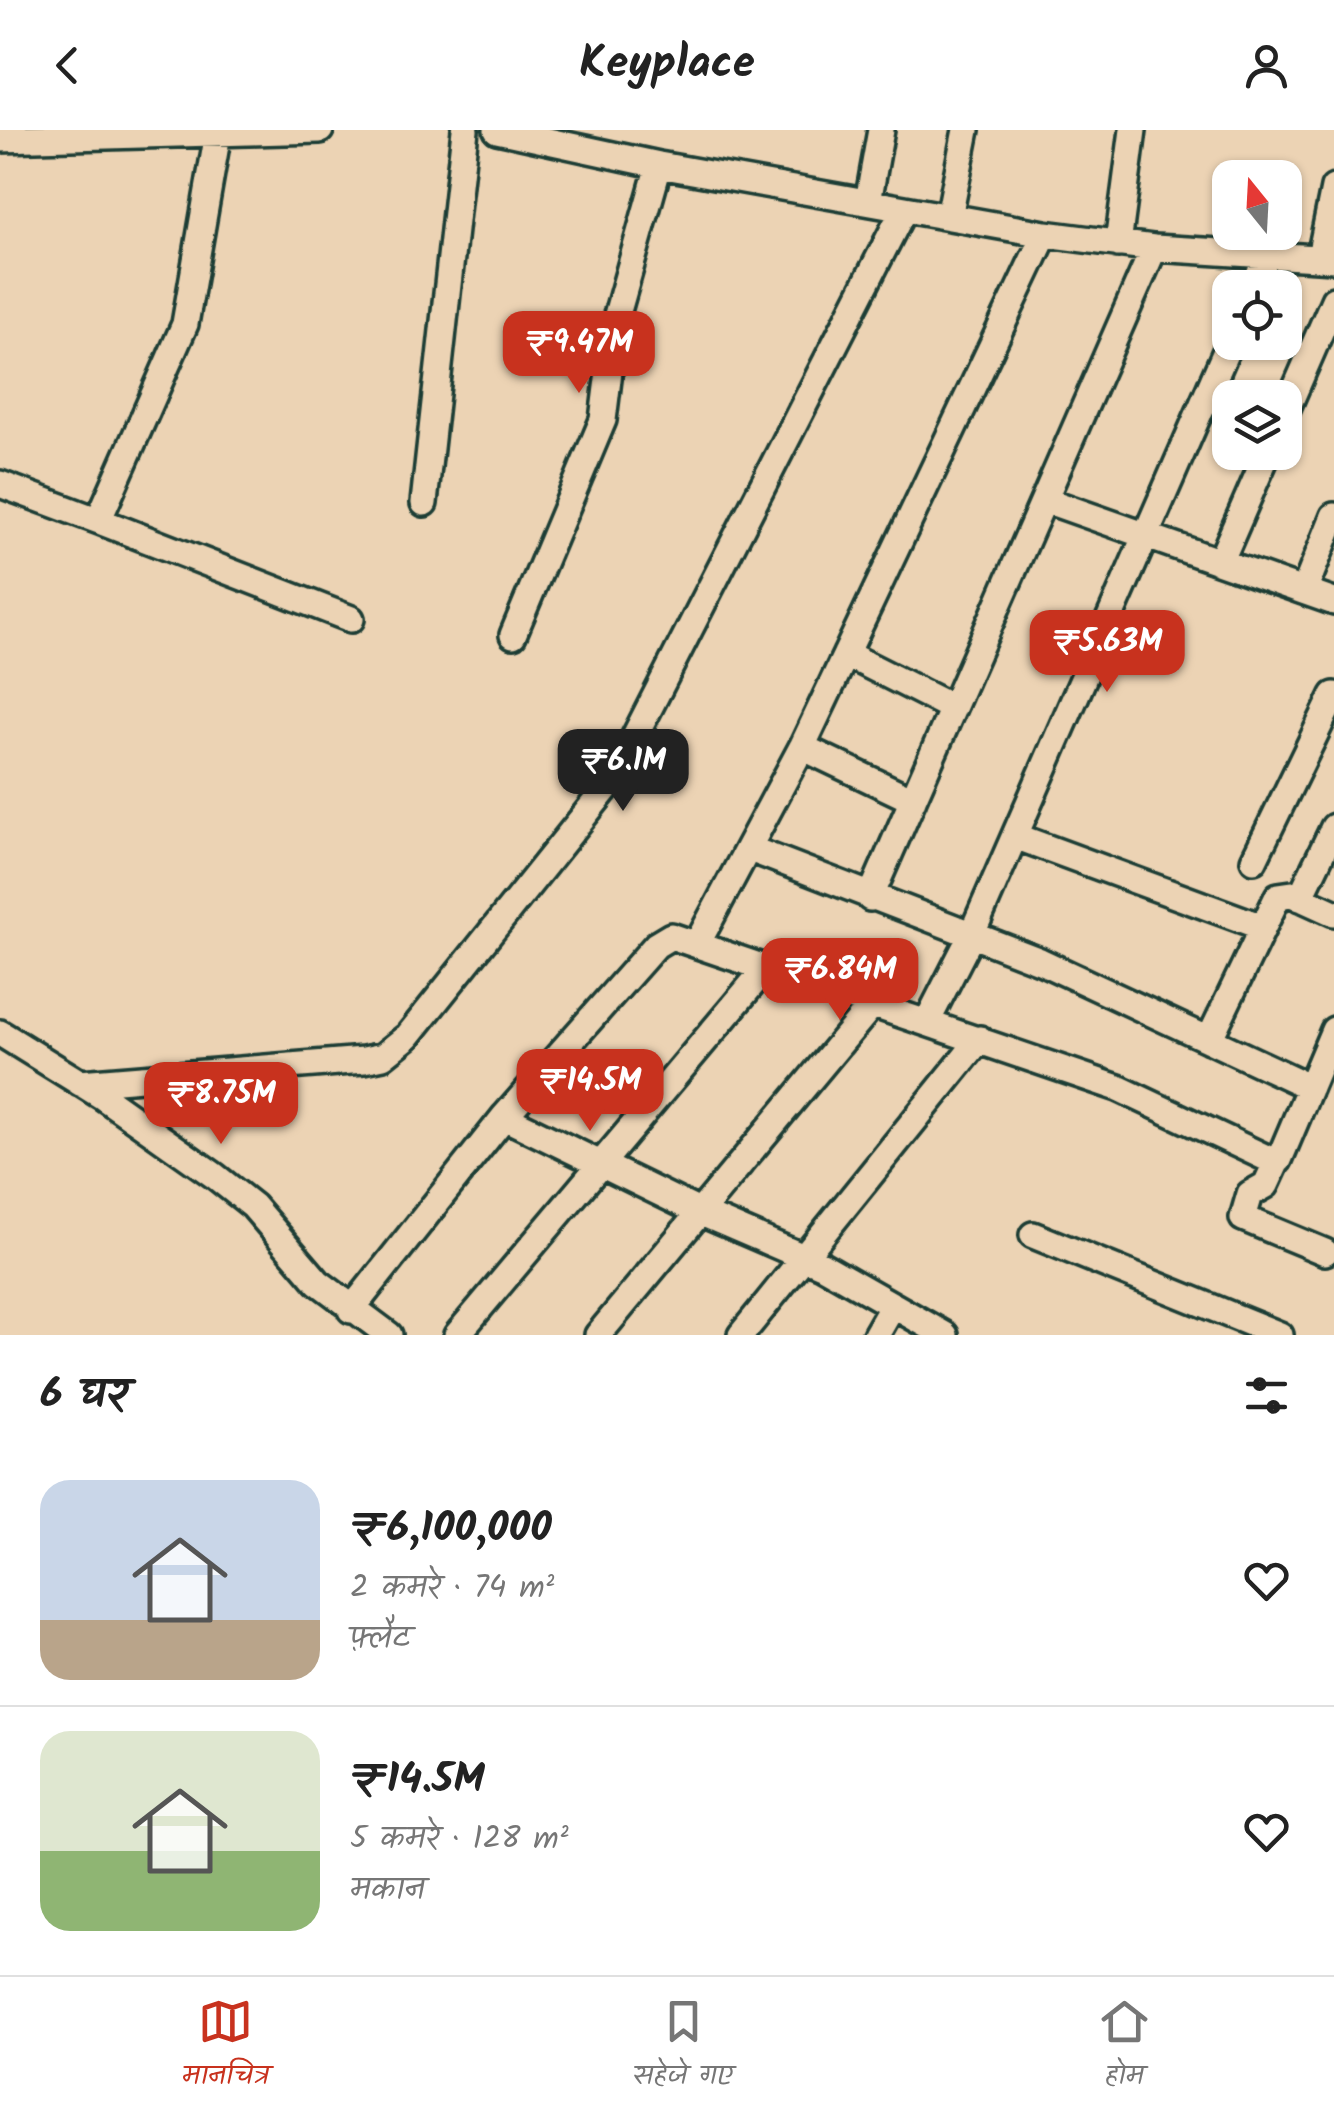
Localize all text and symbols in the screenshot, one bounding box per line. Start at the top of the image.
text: Keyplace [579,29,755,101]
icon: back [40,38,95,93]
icon: person [1239,38,1294,93]
north arrow [1212,160,1302,250]
map controls [1212,160,1302,470]
button: locate [1212,270,1302,360]
pin: ₹9.47M [498,311,660,396]
text: ₹9.47M [525,318,633,369]
button: layers [1212,380,1302,470]
pin: ₹5.63M [1026,610,1188,695]
text: ₹5.63M [1052,617,1162,668]
pin: ₹6.1M [553,729,693,814]
text: ₹6.1M [580,736,666,787]
pin: ₹6.84M [759,938,921,1023]
text: ₹6.84M [783,945,897,996]
pin: ₹14.5M [509,1049,671,1134]
text: ₹14.5M [539,1056,641,1107]
pin: ₹8.75M [140,1062,302,1147]
text: ₹8.75M [166,1069,276,1120]
text: 6 घर [40,1362,128,1429]
icon: filters [1239,1368,1294,1423]
text: ₹6,100,000 [350,1496,552,1563]
icon: home [120,1520,240,1640]
icon: heart [1239,1553,1294,1608]
text: 2 कमरे · 74 m² [350,1563,554,1614]
text: फ़्लैट [350,1614,411,1665]
text: ₹14.5M [350,1747,485,1814]
icon: home [120,1771,240,1891]
icon: heart [1239,1804,1294,1859]
text: 5 कमरे · 128 m² [350,1814,569,1865]
text: मकान [350,1865,425,1916]
tab: मानचित्र [182,1994,269,2099]
tab: सहेजे गए [633,1994,733,2099]
tab: होम [1097,1994,1152,2099]

